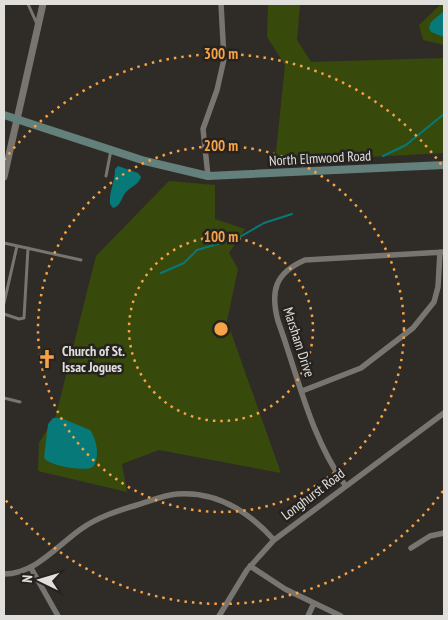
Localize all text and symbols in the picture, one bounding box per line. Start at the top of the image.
text: 300 m [204,44,238,63]
text: 200 m [204,136,238,155]
street label: North Elmwood Road [268,146,372,170]
text: 100 m [204,227,238,246]
street label: Marsham Drive [279,305,319,379]
centre of rings [212,320,230,338]
place label: Church of St. Issac Jogues [62,342,125,376]
church icon: Church of St. Issac Jogues [36,348,58,370]
street label: Longhurst Road [278,464,348,524]
north arrow [15,555,65,605]
text: N [18,574,36,583]

